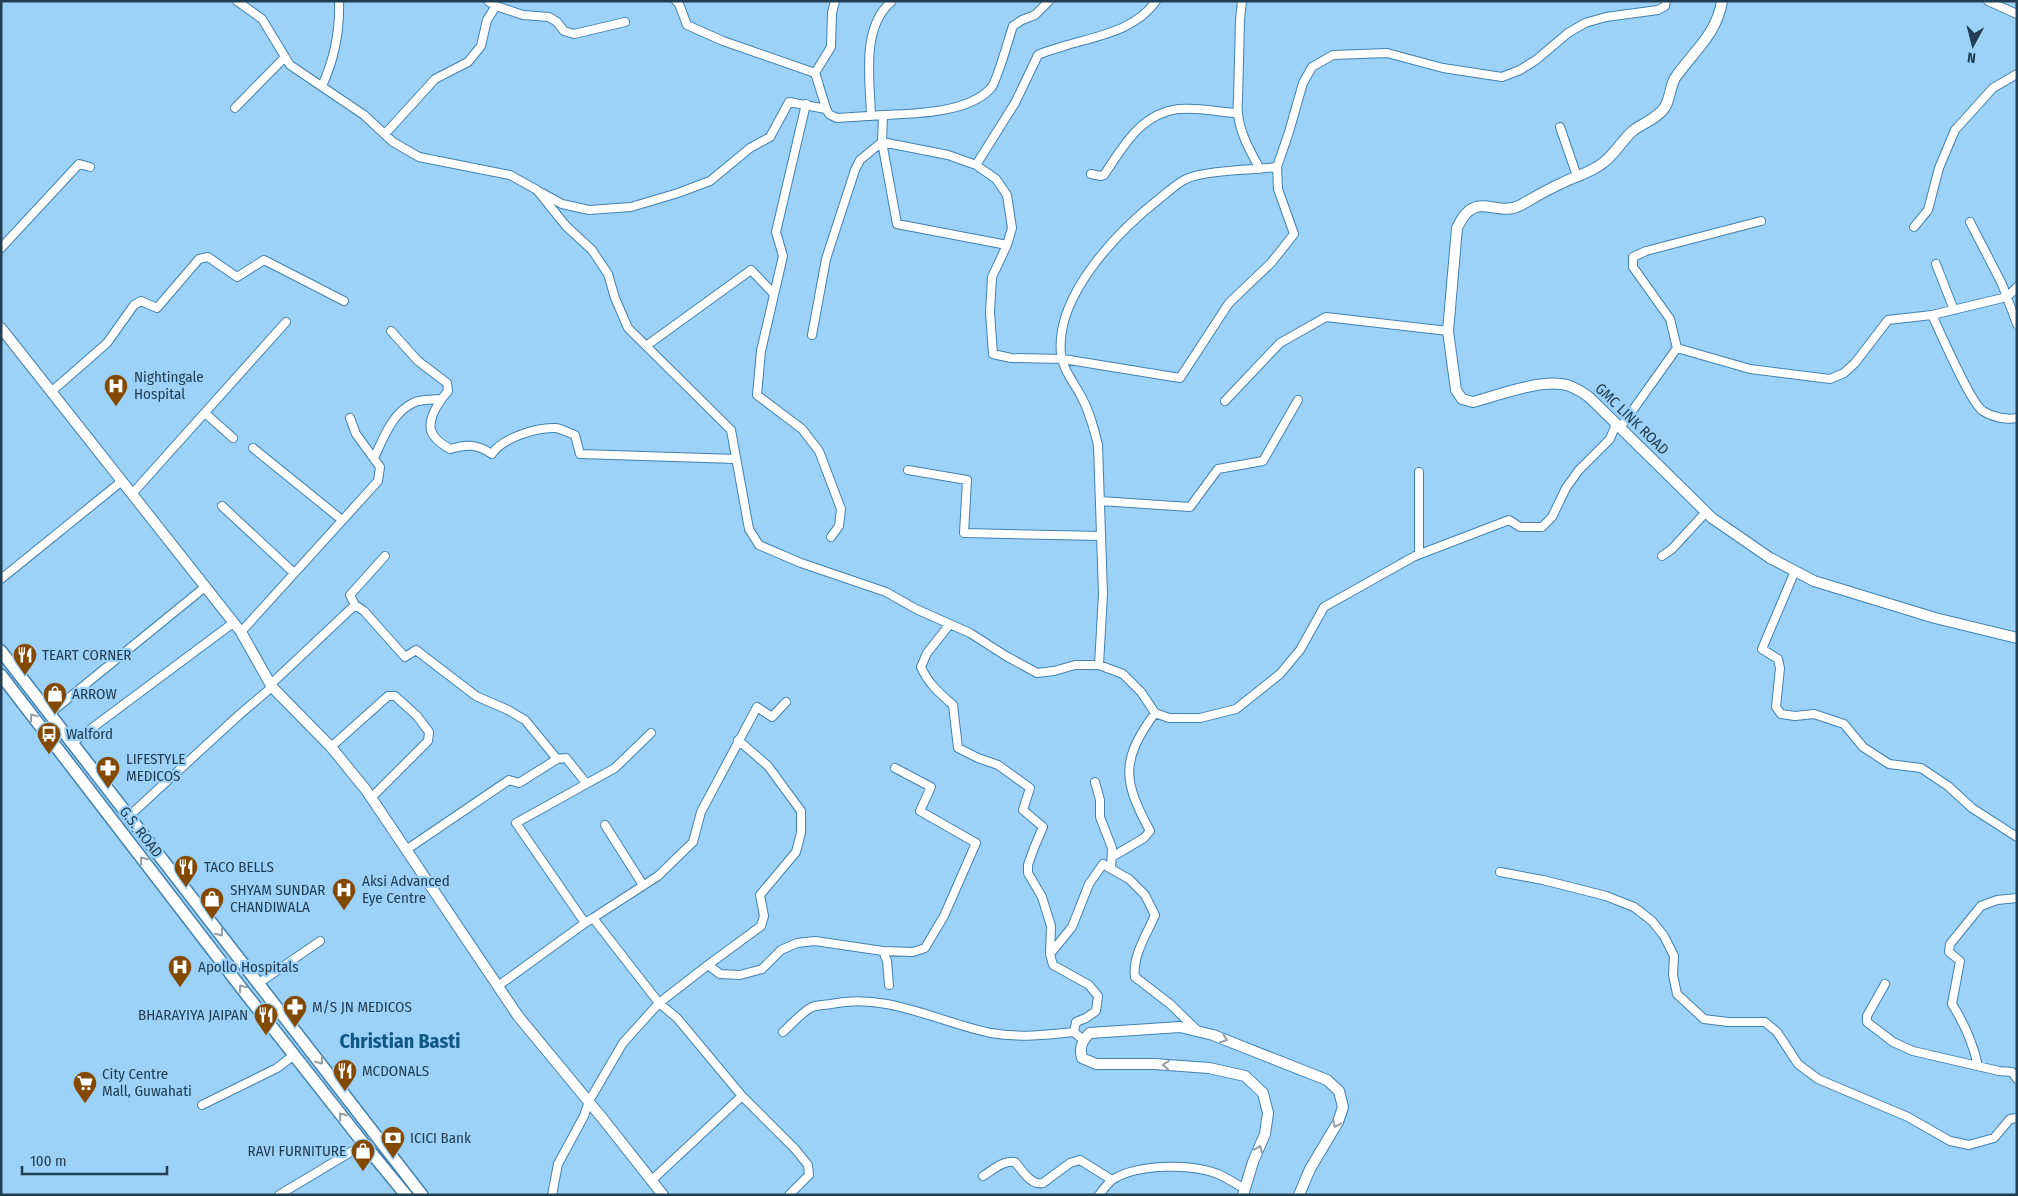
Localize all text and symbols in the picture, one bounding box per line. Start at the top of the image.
north arrow [1948,20,1998,70]
text: N [1966,48,1977,66]
place label: Nightingale Hospital [134,368,204,403]
hospital icon: Nightingale Hospital [103,373,129,407]
street label: GMC LINK ROAD [1591,379,1673,459]
restaurant icon: TEART CORNER [12,642,38,676]
place label: TEART CORNER [42,646,131,664]
shop icon: ARROW [42,681,68,715]
place label: ARROW [72,685,117,703]
one-way arrow [31,714,39,723]
bus stop icon: Walford [36,721,62,755]
place label: Walford [66,725,113,743]
place label: LIFESTYLE MEDICOS [126,750,185,785]
pharmacy icon: LIFESTYLE MEDICOS [95,755,121,789]
street label: G.S. ROAD [115,803,167,861]
restaurant icon: TACO BELLS [173,854,199,888]
one-way arrow [140,856,149,866]
place label: TACO BELLS [204,858,274,876]
place label: Aksi Advanced Eye Centre [362,872,450,907]
hospital icon: Aksi Advanced Eye Centre [331,877,357,911]
place label: SHYAM SUNDAR CHANDIWALA [230,881,325,916]
shop icon: SHYAM SUNDAR CHANDIWALA [199,886,225,920]
one-way arrow [214,927,222,936]
hospital icon: Apollo Hospitals [167,954,193,988]
place label: Apollo Hospitals [198,958,299,976]
one-way arrow [239,984,248,994]
pharmacy icon: M/S JN MEDICOS [282,994,308,1028]
place label: M/S JN MEDICOS [312,998,412,1016]
restaurant icon: BHARAYIYA JAIPAN [253,1002,279,1036]
place label: BHARAYIYA JAIPAN [138,1006,248,1024]
district label: Christian Basti [340,1029,460,1053]
one-way arrow [1219,1033,1228,1043]
one-way arrow [314,1056,323,1065]
restaurant icon: MCDONALS [332,1058,358,1092]
one-way arrow [1162,1060,1170,1071]
place label: MCDONALS [362,1062,429,1080]
place label: City Centre Mall, Guwahati [102,1065,192,1100]
supermarket icon: City Centre Mall, Guwahati [72,1070,98,1104]
one-way arrow [339,1113,348,1122]
one-way arrow [1332,1119,1342,1128]
bank icon: ICICI Bank [380,1125,406,1159]
place label: ICICI Bank [410,1129,471,1147]
shop icon: RAVI FURNITURE [350,1138,376,1172]
place label: RAVI FURNITURE [247,1142,346,1160]
scale bar [22,1144,168,1176]
one-way arrow [1252,1145,1263,1154]
text: 100 m [30,1152,67,1170]

